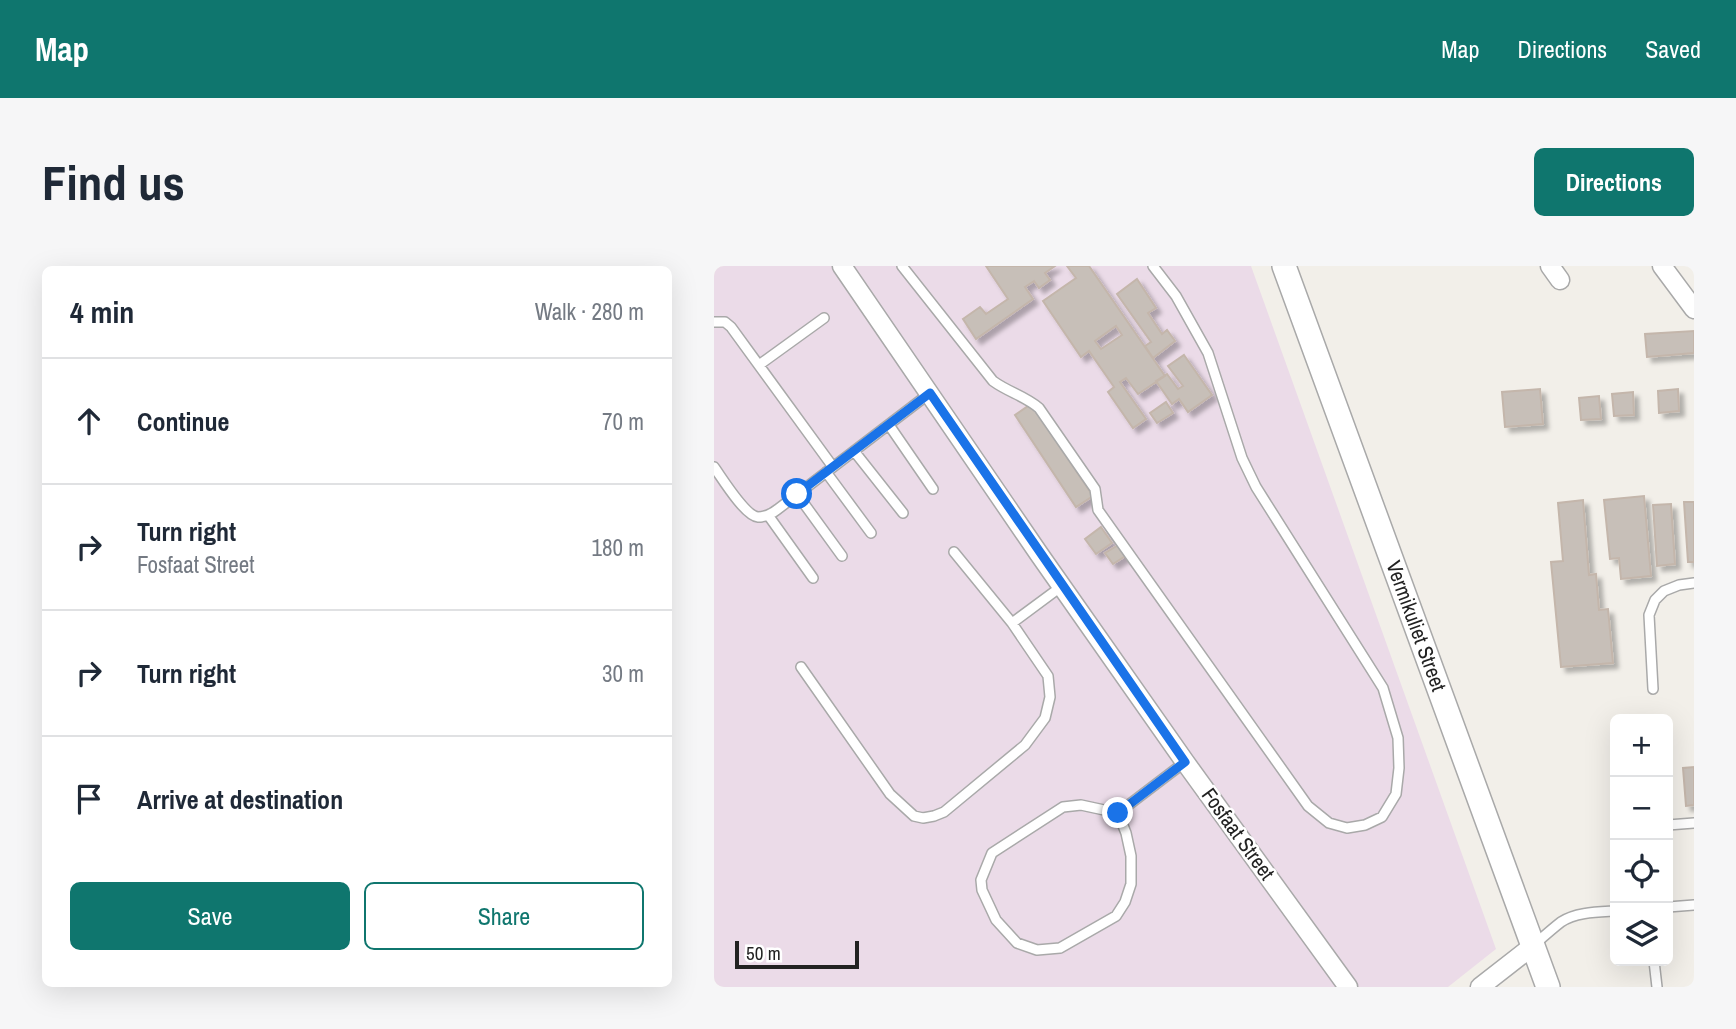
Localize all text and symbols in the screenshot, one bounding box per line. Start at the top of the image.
text: Map [35,27,89,71]
text: Map [1441,33,1479,65]
text: Directions [1517,33,1607,65]
text: Saved [1645,33,1701,65]
button: Directions [1534,148,1694,216]
text: Find us [42,149,185,215]
text: 4 min [70,292,134,332]
text: Walk · 280 m [535,296,644,327]
icon: ahead [70,402,108,440]
text: Continue [137,404,229,439]
text: 70 m [602,406,644,437]
route start [781,478,812,509]
text: Turn right [137,514,236,549]
icon: right [70,528,108,566]
text: 180 m [592,532,644,563]
text: Fosfaat Street [137,549,255,580]
street label: Vermikuliet Street [1379,557,1454,695]
icon: right [70,654,108,692]
text: Turn right [137,656,236,691]
text: 30 m [602,658,644,689]
map controls [1610,714,1673,966]
button: + [1610,714,1673,777]
button: − [1610,777,1673,840]
icon: arrive [70,780,108,818]
text: Arrive at destination [137,782,343,817]
street label: Fosfaat Street [1195,782,1282,886]
route end [1102,797,1133,828]
button: locate [1610,840,1673,903]
button: Save [70,882,350,950]
button: Share [364,882,644,950]
button: layers [1610,903,1673,966]
scale bar [735,938,859,970]
text: 50 m [746,940,781,966]

